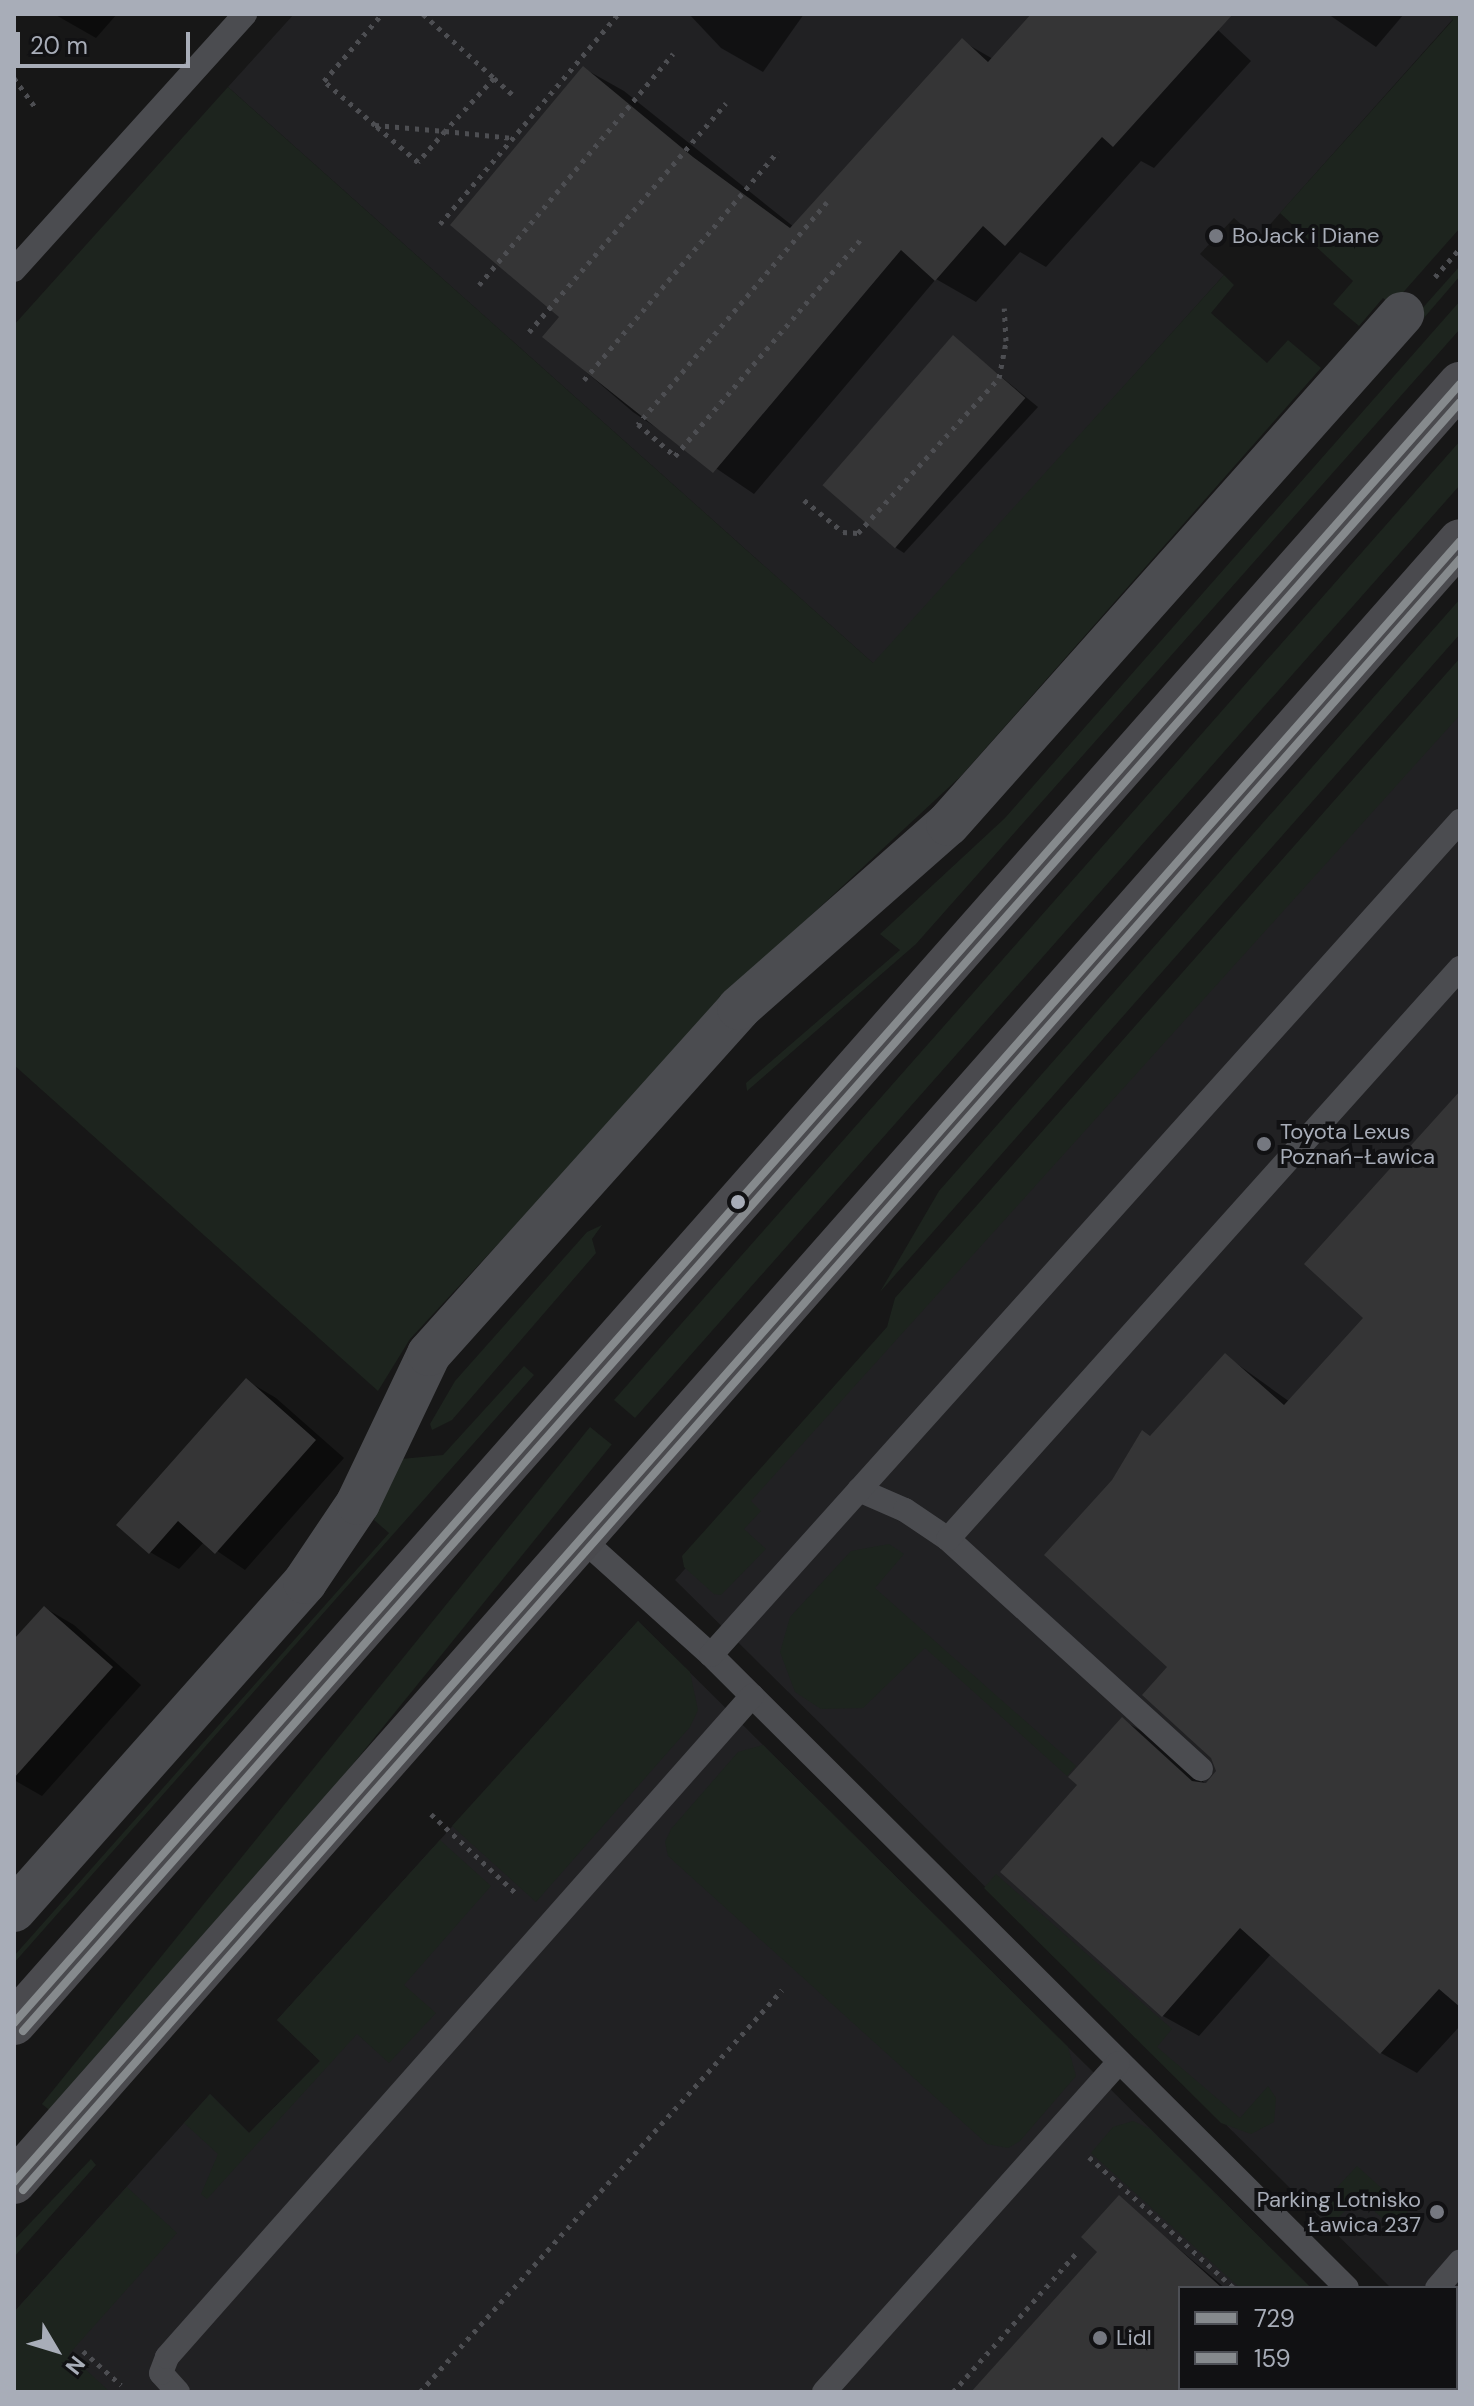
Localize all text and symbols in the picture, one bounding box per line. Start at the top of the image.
scale bar [20,16,194,66]
text: 20 m [30,30,88,61]
place label: BoJack i Diane [1232,223,1379,249]
marker: BoJack i Diane [1207,227,1225,245]
place label: Toyota Lexus Poznań-Ławica [1280,1118,1435,1170]
marker: Toyota Lexus Poznań-Ławica [1255,1135,1273,1153]
unlabelled marker [730,1194,746,1210]
place label: Parking Lotnisko Ławica 237 [1257,2186,1421,2238]
marker: Parking Lotnisko Ławica 237 [1428,2203,1446,2221]
legend [1178,2286,1458,2390]
text: 729 [1254,2303,1295,2334]
north arrow [16,2310,96,2390]
place label: Lidl [1116,2325,1152,2351]
marker: Lidl [1091,2329,1109,2347]
text: 159 [1254,2343,1291,2374]
text: N [59,2350,92,2380]

